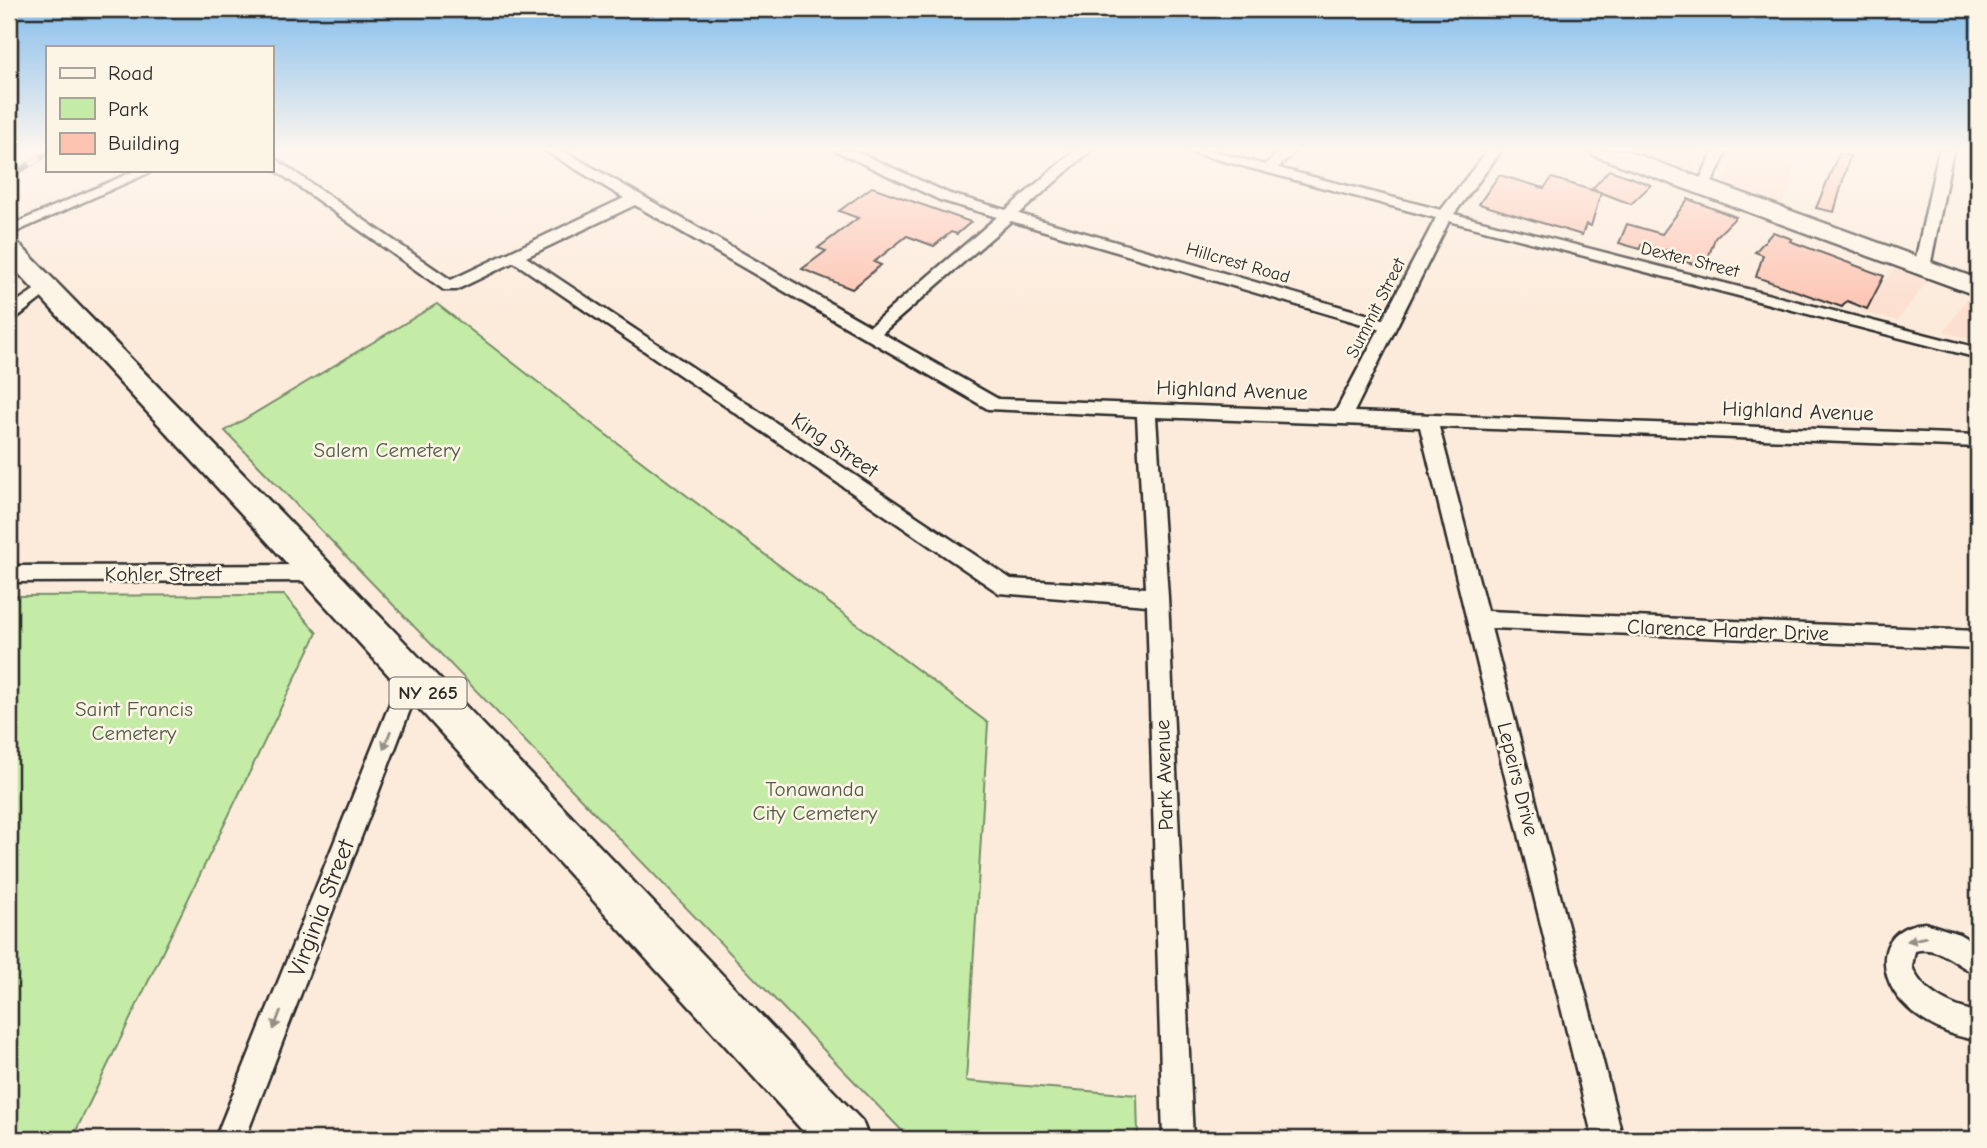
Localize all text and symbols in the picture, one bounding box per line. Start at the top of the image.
legend [46,46,273,172]
text: Road [108,61,153,85]
text: Park [108,97,148,121]
text: Building [108,131,180,155]
street label: Hillcrest Road [1184,238,1292,288]
street label: Dexter Street [1639,238,1742,283]
street label: Summit Street [1342,254,1411,361]
street label: Highland Avenue [1156,375,1308,405]
street label: Highland Avenue [1722,396,1874,426]
street label: King Street [787,407,884,483]
park label: Salem Cemetery [314,438,461,462]
street label: Kohler Street [104,562,223,586]
street label: Clarence Harder Drive [1627,614,1829,646]
road number: NY 265 [390,678,466,708]
park label: Saint Francis Cemetery [75,697,193,745]
street label: Park Avenue [1150,719,1178,831]
street label: Lepeirs Drive [1492,720,1544,838]
one-way arrow [382,729,393,750]
park label: Tonawanda City Cemetery [752,777,878,825]
street label: Virginia Street [282,834,360,980]
one-way arrow [1906,933,1928,944]
one-way arrow [271,1009,282,1030]

